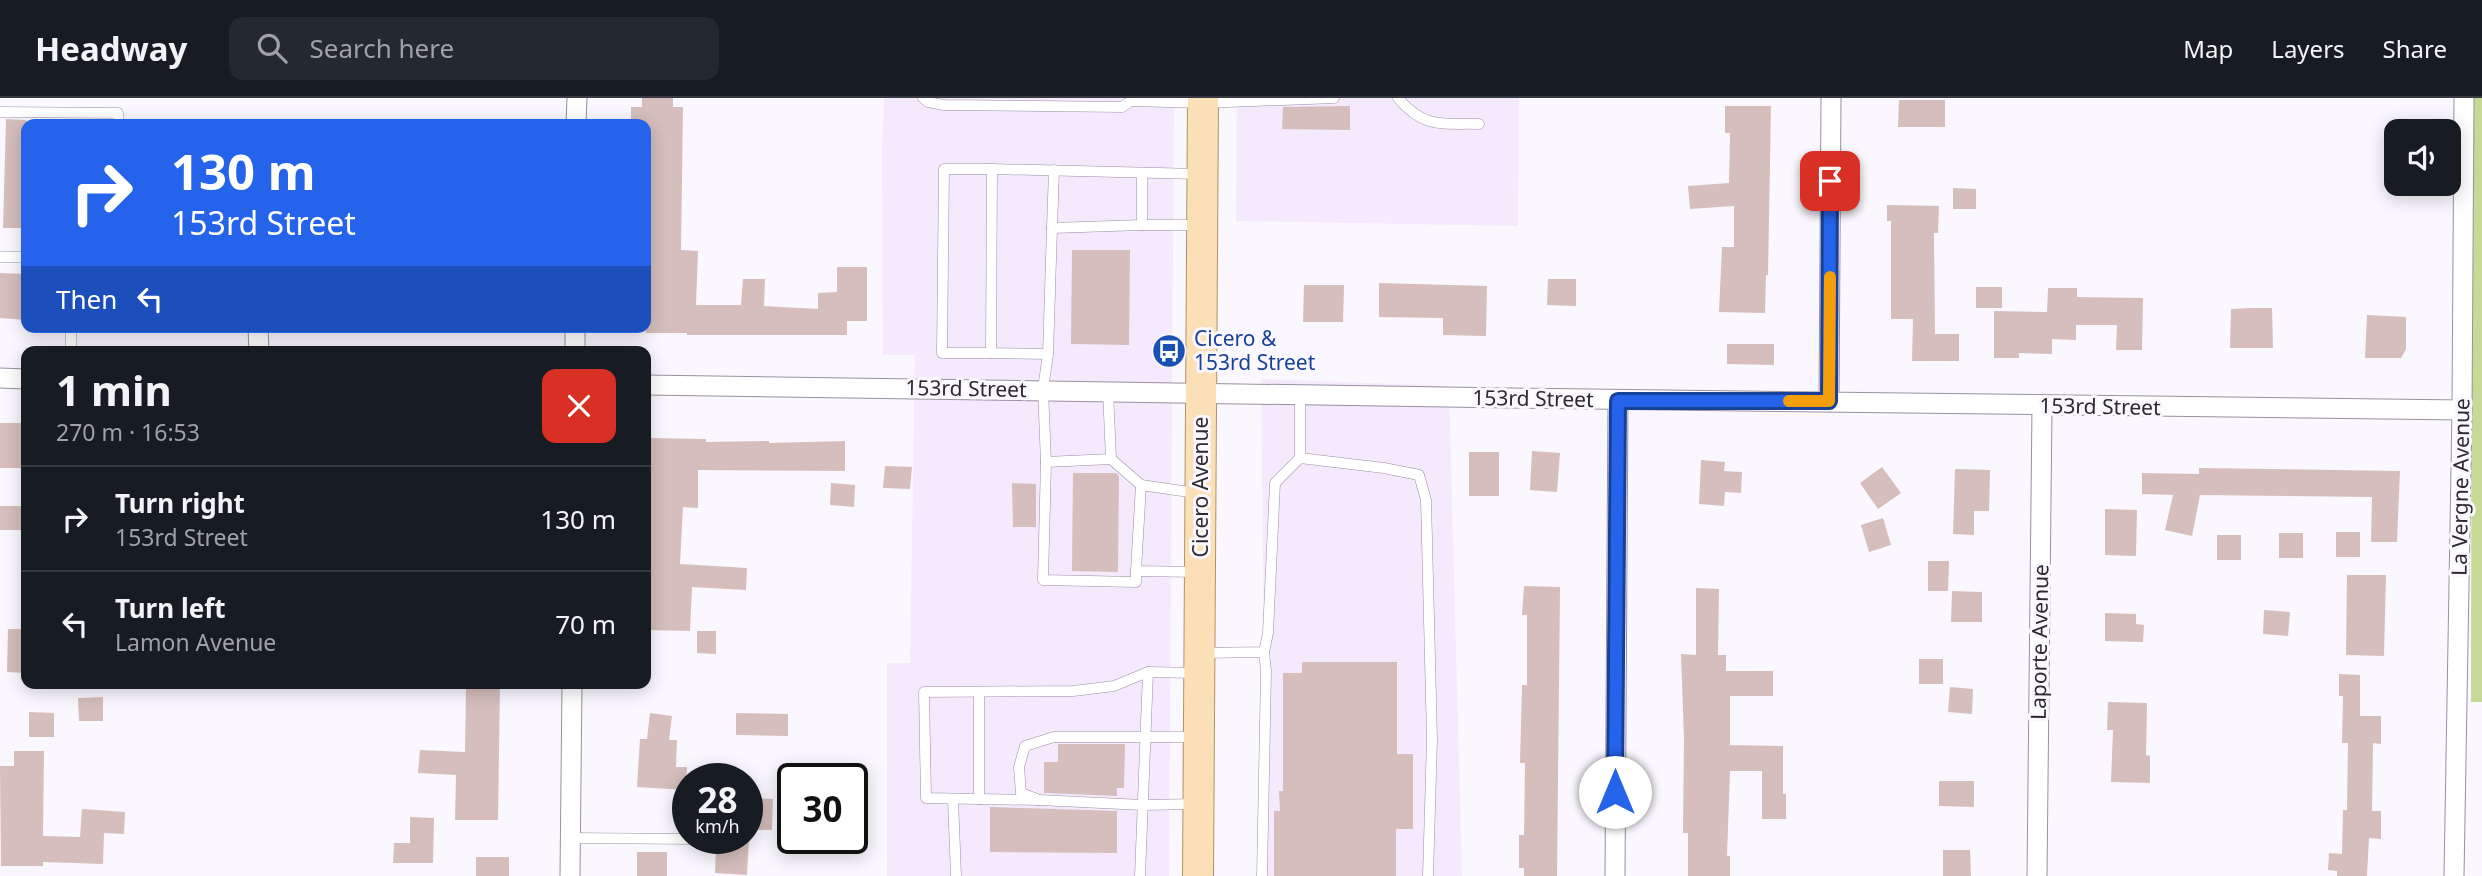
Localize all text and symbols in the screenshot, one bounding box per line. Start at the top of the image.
search box [229,17,719,80]
text: Headway [35,26,187,71]
icon: search [253,29,291,67]
text: Search here [309,30,454,66]
text: Map [2183,32,2233,65]
text: Layers [2271,32,2345,65]
text: Share [2383,32,2447,65]
map controls [2384,119,2461,196]
button: sound [2384,119,2461,196]
text: 130 m [171,138,316,204]
icon: right [56,147,147,238]
pin [1800,151,1860,211]
icon: arrive [1811,162,1849,200]
text: 153rd Street [171,201,356,244]
icon: left [131,280,169,318]
text: Then [56,281,117,317]
place label: Cicero & 153rd Street [1194,324,1316,376]
bus stop icon: Cicero & 153rd Street [1150,332,1188,370]
text: 1 min [56,361,172,418]
button: close [542,369,616,443]
street label: 153rd Street [905,373,1027,403]
street label: 153rd Street [1472,383,1594,413]
street label: 153rd Street [2039,391,2161,421]
street label: La Vergne Avenue [2444,398,2476,576]
text: 270 m · 16:53 [56,416,200,448]
street label: Cicero Avenue [1186,417,1214,557]
text: Turn right [115,485,245,521]
icon: right [56,500,94,538]
text: 130 m [540,501,616,537]
text: 153rd Street [115,521,248,553]
street label: Laporte Avenue [2024,564,2054,720]
text: Turn left [115,590,226,626]
icon: left [56,605,94,643]
text: 70 m [555,606,616,642]
text: Lamon Avenue [115,626,276,658]
position arrow [1578,755,1652,829]
speed limit sign: 30 [777,763,868,854]
text: 28 [697,776,738,823]
text: km/h [695,814,740,838]

